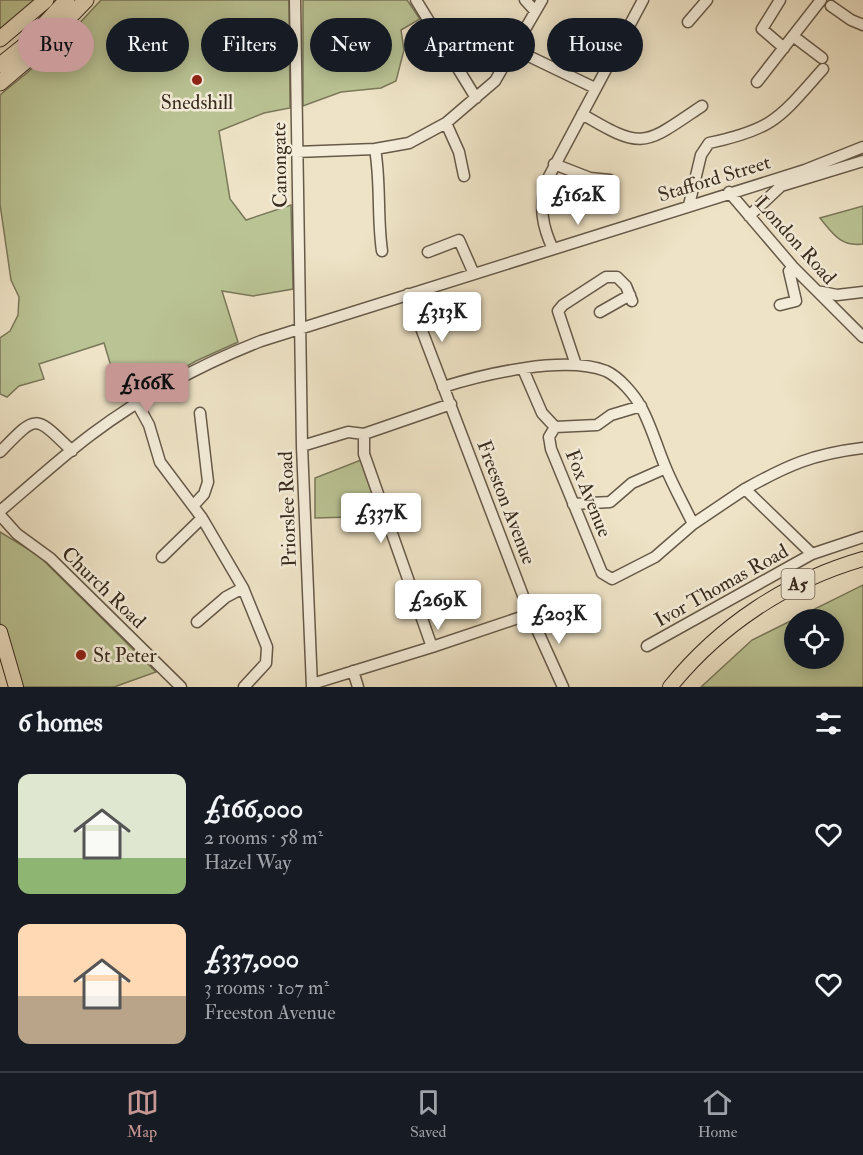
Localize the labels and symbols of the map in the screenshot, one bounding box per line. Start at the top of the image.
marker: Snedshill [190,73,204,87]
place label: Snedshill [161,90,233,115]
street label: Canongate [266,122,293,208]
street label: Stafford Street [655,149,774,207]
pin: £162K [536,175,620,226]
street label: London Road [749,191,842,290]
pin: £313K [400,292,484,343]
pin: £166K [105,363,189,414]
street label: Freeston Avenue [471,436,542,568]
street label: Fox Avenue [560,446,617,541]
street label: Priorslee Road [273,451,302,567]
pin: £337K [339,493,423,544]
street label: Ivor Thomas Road [650,538,793,633]
street label: Church Road [56,541,151,634]
road number: A5 [782,569,814,599]
pin: £269K [396,580,480,631]
pin: £203K [517,594,601,645]
place label: St Peter [93,643,157,668]
marker: St Peter [74,648,88,662]

